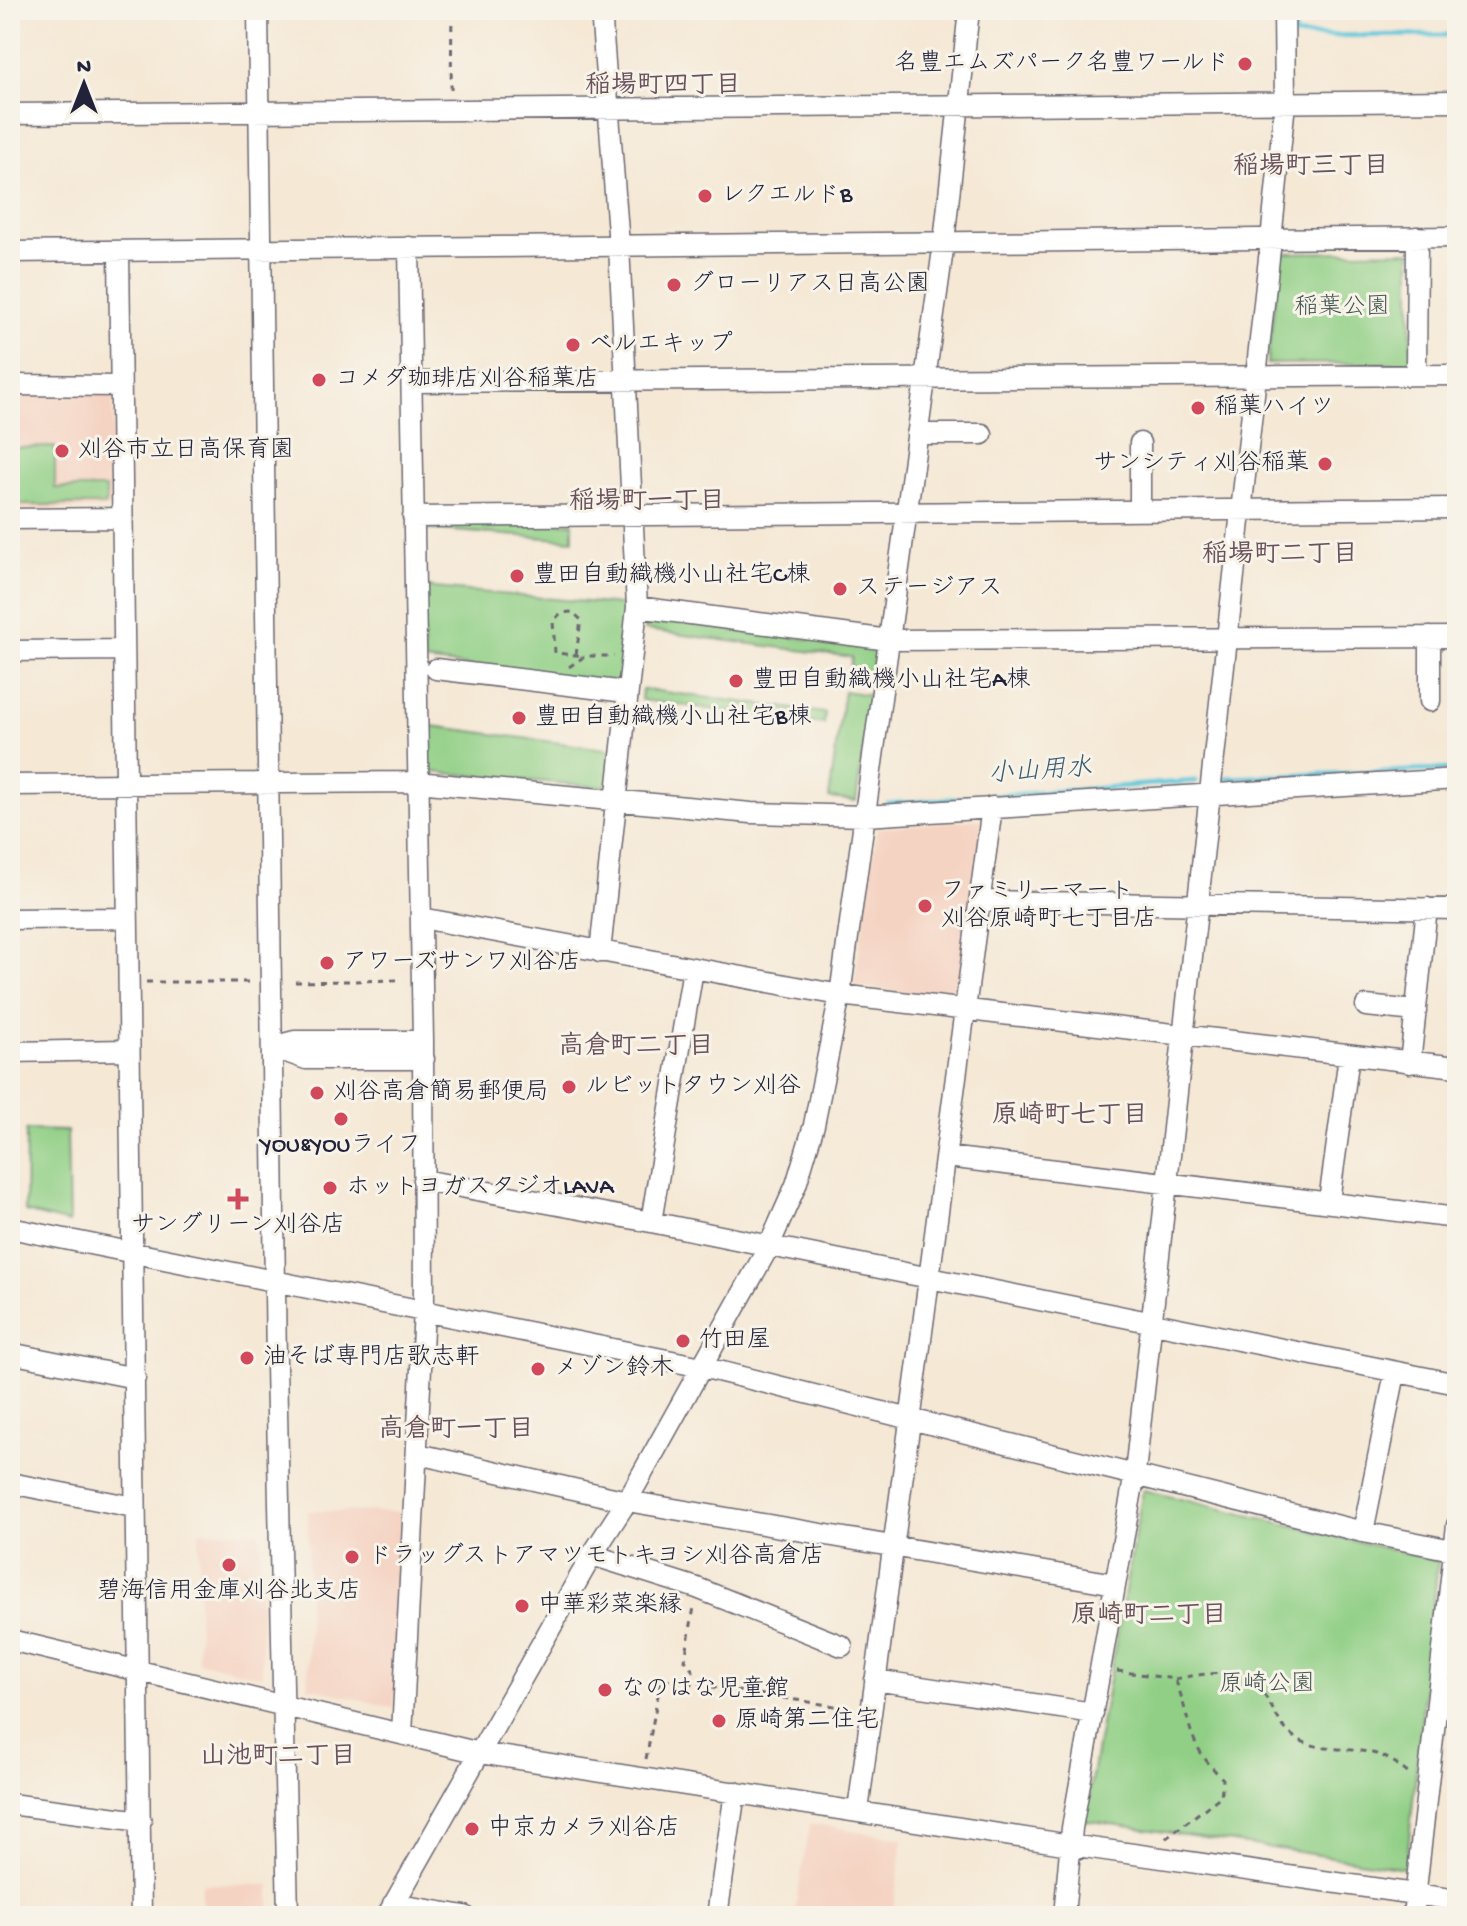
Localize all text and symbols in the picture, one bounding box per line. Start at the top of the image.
north arrow [44,44,124,124]
place label: 名豊エムズパーク名豊ワールド [894,49,1229,79]
text: N [77,55,91,81]
marker: 名豊エムズパーク名豊ワールド [1236,55,1254,73]
district label: 稲場町四丁目 [585,71,741,103]
district label: 稲場町三丁目 [1233,152,1389,184]
place label: レクエルドB [721,182,853,211]
marker: レクエルドB [696,187,714,205]
place label: グローリアス日高公園 [690,270,930,300]
marker: グローリアス日高公園 [665,276,683,294]
park label: 稲葉公園 [1294,293,1390,323]
place label: ベルエキップ [589,330,733,360]
marker: ベルエキップ [564,336,582,354]
place label: コメダ珈琲店刈谷稲葉店 [335,365,599,395]
marker: コメダ珈琲店刈谷稲葉店 [310,371,328,389]
place label: 稲葉ハイツ [1214,393,1334,423]
marker: 稲葉ハイツ [1189,399,1207,417]
place label: 刈谷市立日高保育園 [78,436,294,466]
marker: 刈谷市立日高保育園 [53,442,71,460]
place label: サンシティ刈谷稲葉 [1093,449,1309,479]
marker: サンシティ刈谷稲葉 [1316,455,1334,473]
district label: 稲場町一丁目 [569,487,725,519]
district label: 稲場町二丁目 [1202,540,1358,572]
place label: 豊田自動織機小山社宅C棟 [533,561,810,591]
marker: 豊田自動織機小山社宅C棟 [508,567,526,585]
place label: ステージアス [856,575,1002,604]
marker: ステージアス [831,580,849,598]
place label: 豊田自動織機小山社宅A棟 [752,666,1030,696]
marker: 豊田自動織機小山社宅A棟 [727,672,745,690]
place label: 豊田自動織機小山社宅B棟 [535,703,811,733]
marker: 豊田自動織機小山社宅B棟 [510,709,528,727]
water label: 小山用水 [987,753,1093,792]
place label: ファミリーマート 刈谷原崎町七丁目店 [941,878,1157,935]
marker: ファミリーマート 刈谷原崎町七丁目店 [916,897,934,915]
place label: アワーズサンワ刈谷店 [343,948,581,978]
marker: アワーズサンワ刈谷店 [318,954,336,972]
district label: 高倉町二丁目 [558,1031,714,1064]
place label: ルビットタウン刈谷 [585,1073,801,1102]
place label: 刈谷高倉簡易郵便局 [333,1078,549,1108]
marker: ルビットタウン刈谷 [560,1078,578,1096]
marker: 刈谷高倉簡易郵便局 [308,1084,326,1102]
district label: 原崎町七丁目 [992,1100,1148,1133]
marker: YOU&YOUライフ [332,1110,350,1128]
place label: YOU&YOUライフ [259,1132,421,1161]
place label: ホットヨガスタジオLAVA [346,1174,615,1203]
marker: ホットヨガスタジオLAVA [321,1179,339,1197]
marker: サングリーン刈谷店 [229,1190,247,1208]
place label: サングリーン刈谷店 [131,1211,345,1241]
place label: 竹田屋 [699,1327,771,1356]
marker: 竹田屋 [674,1332,692,1350]
place label: 油そば専門店歌志軒 [263,1343,479,1373]
marker: 油そば専門店歌志軒 [238,1349,256,1367]
place label: メゾン鈴木 [554,1354,674,1384]
marker: メゾン鈴木 [529,1360,547,1378]
district label: 高倉町一丁目 [378,1414,534,1447]
place label: ドラッグストアマツモトキヨシ刈谷高倉店 [368,1542,824,1572]
marker: ドラッグストアマツモトキヨシ刈谷高倉店 [343,1548,361,1566]
marker: 碧海信用金庫刈谷北支店 [220,1556,238,1574]
place label: 碧海信用金庫刈谷北支店 [97,1577,361,1607]
place label: 中華彩菜楽縁 [538,1591,682,1621]
marker: 中華彩菜楽縁 [513,1597,531,1615]
district label: 原崎町二丁目 [1071,1600,1227,1633]
park label: 原崎公園 [1219,1670,1315,1700]
place label: なのはな児童館 [621,1675,789,1705]
marker: なのはな児童館 [596,1681,614,1699]
place label: 原崎第二住宅 [735,1706,879,1736]
marker: 原崎第二住宅 [710,1712,728,1730]
district label: 山池町二丁目 [200,1742,356,1774]
place label: 中京カメラ刈谷店 [488,1814,680,1844]
marker: 中京カメラ刈谷店 [463,1820,481,1838]

